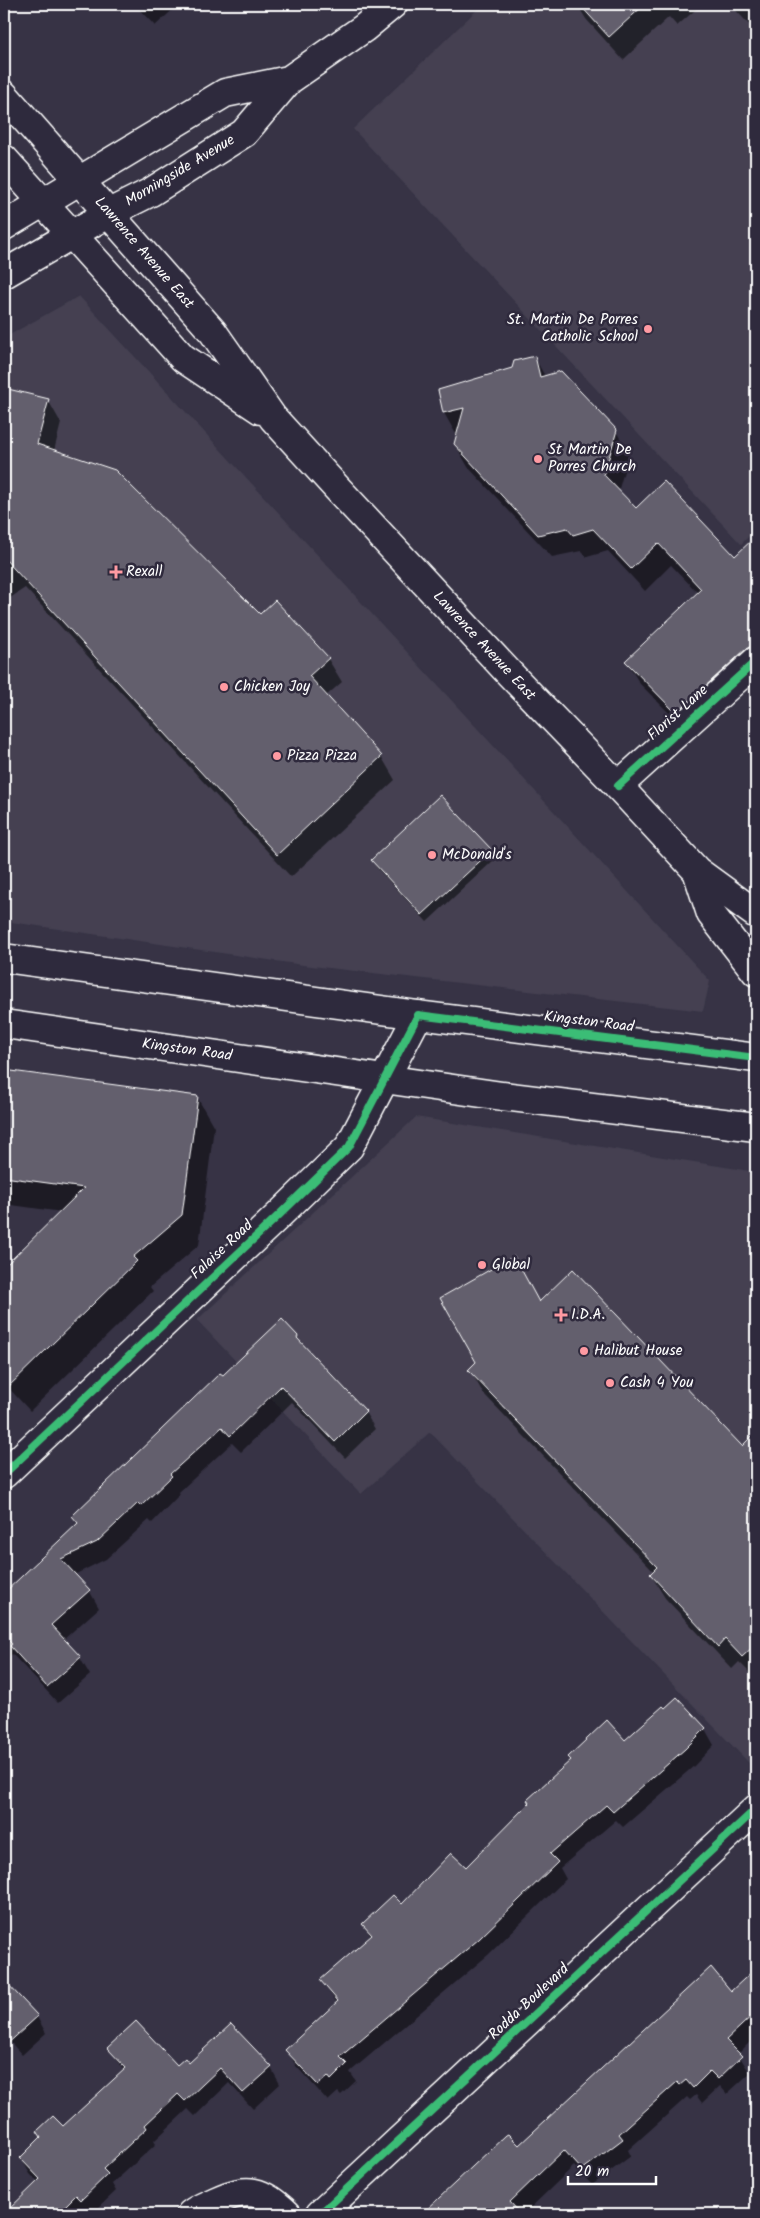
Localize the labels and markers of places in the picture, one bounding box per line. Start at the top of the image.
place label: St. Martin De Porres Catholic School [507,308,639,349]
marker: St. Martin De Porres Catholic School [642,323,654,335]
place label: St Martin De Porres Church [548,438,636,479]
marker: St Martin De Porres Church [532,453,544,465]
place label: Rexall [126,560,163,584]
marker: Rexall [110,566,122,578]
place label: Chicken Joy [234,675,311,699]
marker: Chicken Joy [218,681,230,693]
place label: Pizza Pizza [287,744,357,768]
marker: Pizza Pizza [271,750,283,762]
place label: McDonald's [442,843,512,867]
marker: McDonald's [426,849,438,861]
place label: Global [492,1253,531,1277]
marker: Global [476,1259,488,1271]
place label: I.D.A. [571,1303,605,1327]
marker: I.D.A. [555,1309,567,1321]
place label: Halibut House [594,1339,683,1363]
marker: Halibut House [578,1345,590,1357]
place label: Cash 4 You [620,1371,693,1395]
marker: Cash 4 You [604,1377,616,1389]

